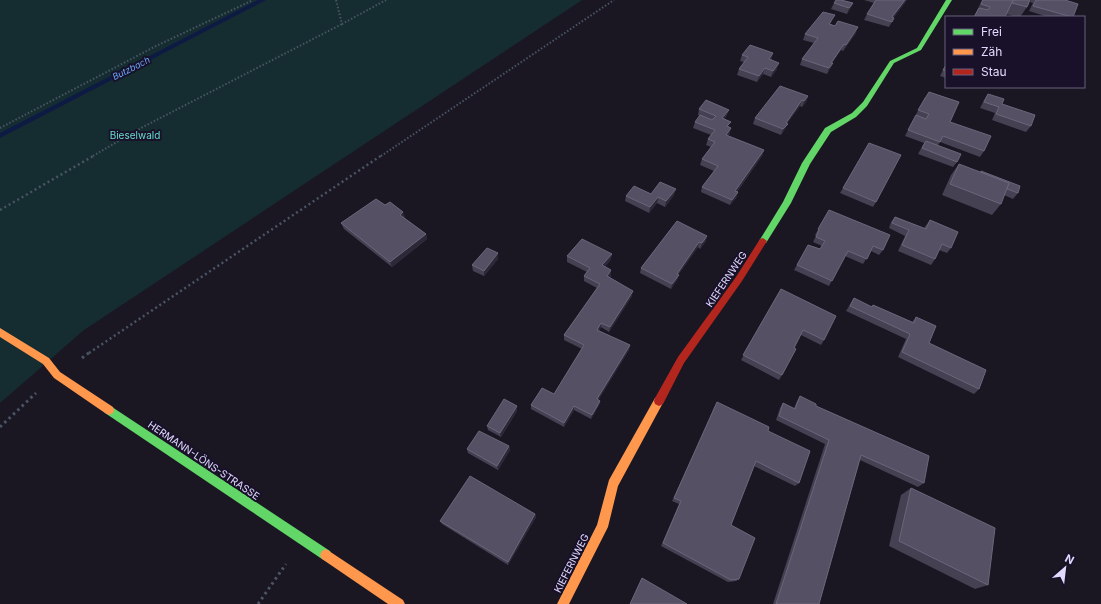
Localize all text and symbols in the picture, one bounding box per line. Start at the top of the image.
legend [945,16,1085,88]
text: Frei [981,24,1002,39]
text: Zäh [981,44,1002,59]
water label: Butzbach [110,54,152,82]
text: Stau [981,64,1007,79]
park label: Bieselwald [110,129,160,141]
street label: KIEFERNWEG [703,249,749,309]
street label: HERMANN-LÖNS-STRASSE [146,418,262,502]
street label: KIEFERNWEG [551,531,591,595]
north arrow [1045,548,1085,588]
text: N [1063,551,1077,567]

